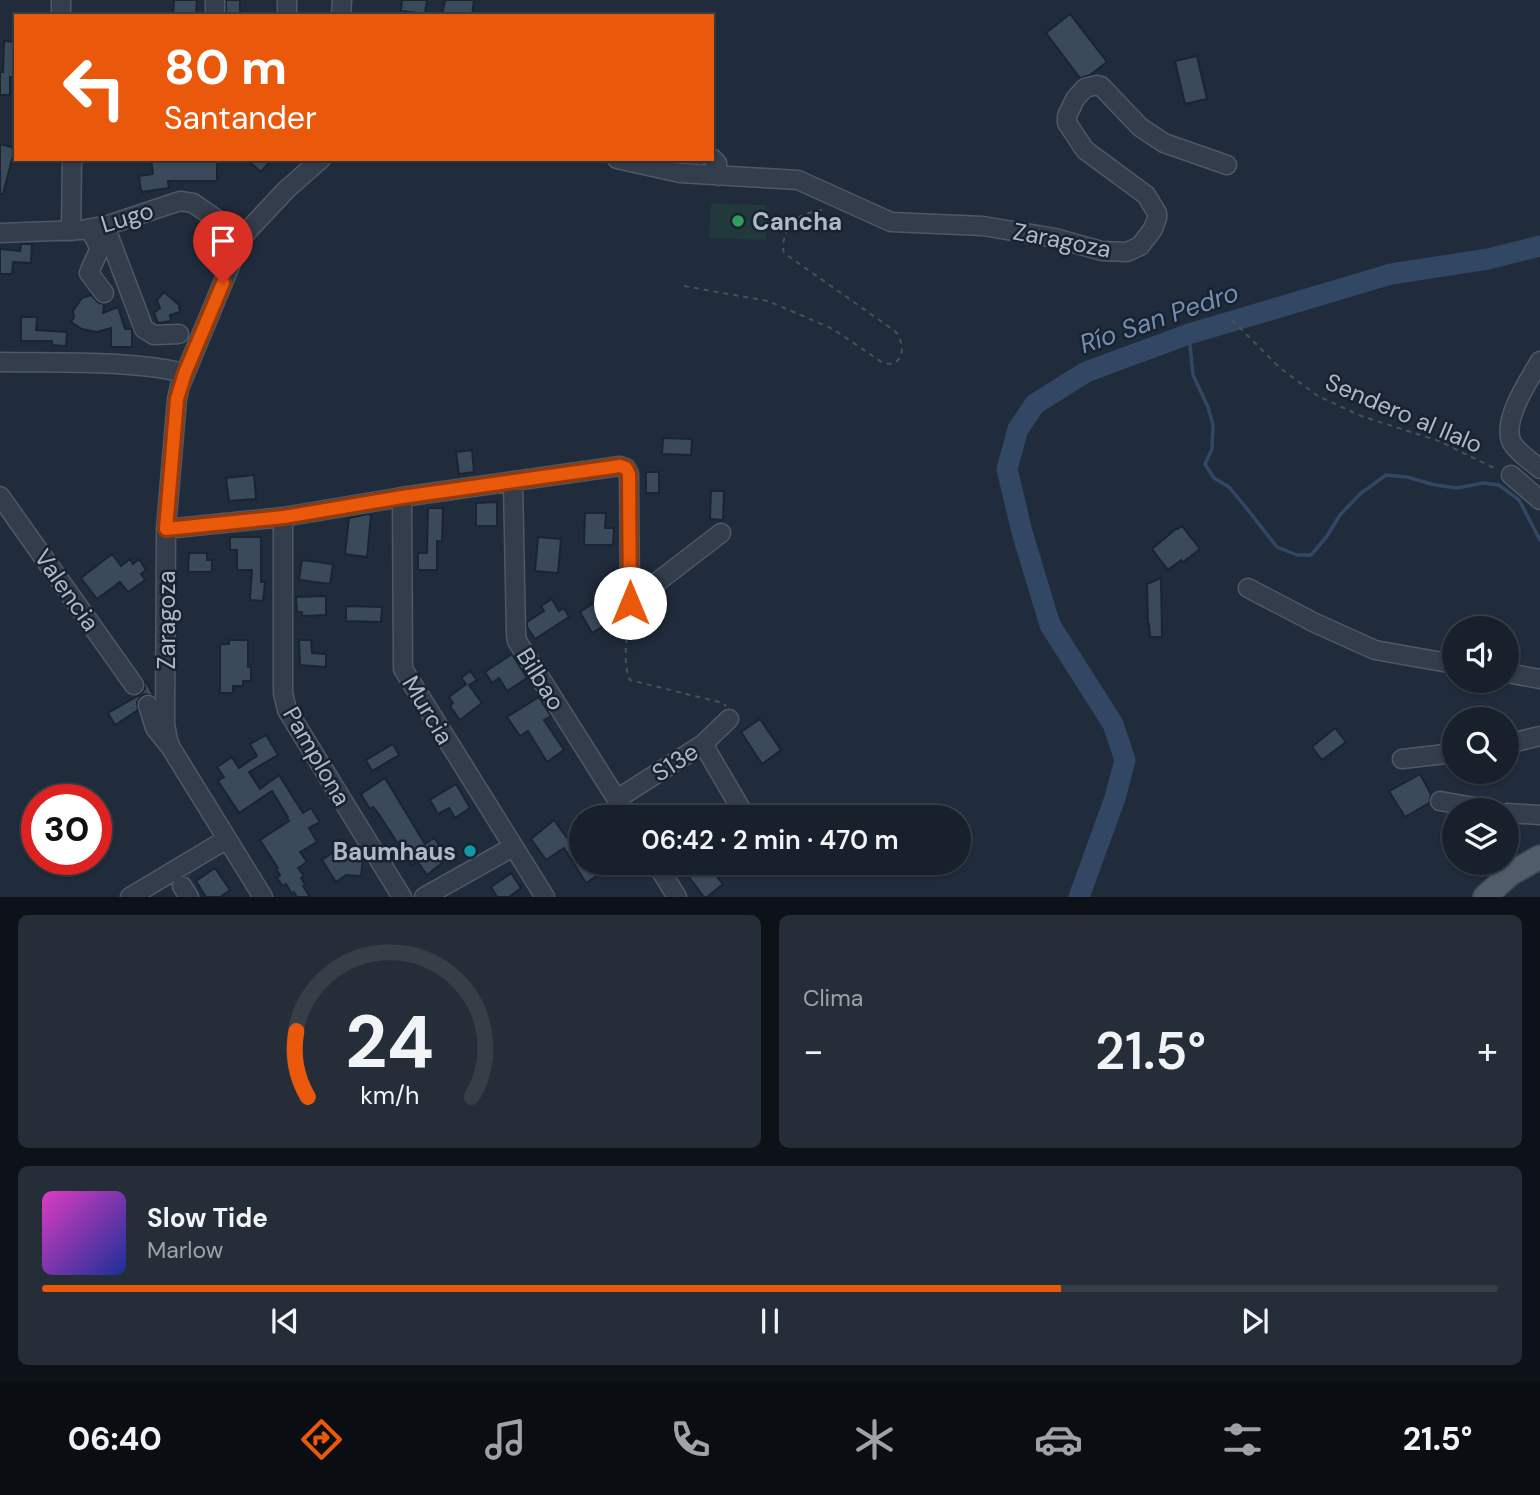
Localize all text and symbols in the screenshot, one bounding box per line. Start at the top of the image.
text: 80 m [164,35,287,99]
icon: left [49,42,140,133]
text: Santander [164,97,317,139]
street label: Lugo [97,194,157,240]
place label: Cancha [752,206,842,237]
pin [193,211,253,283]
marker: Cancha [730,213,746,229]
street label: Zaragoza [1010,215,1114,265]
icon: arrive [204,222,242,260]
water label: Río San Pedro [1075,275,1243,361]
street label: Sendero al Ilalo [1321,366,1487,460]
street label: Valencia [28,543,106,637]
position arrow [593,566,667,640]
street label: Zaragoza [151,570,182,670]
map controls [1442,616,1519,875]
button: sound [1442,616,1519,693]
street label: Bilbao [510,642,572,716]
street label: Murcia [395,670,461,750]
street label: Pamplona [276,701,358,811]
button: search [1442,707,1519,784]
street label: S13e [646,736,704,788]
speed limit sign: 30 [21,784,112,875]
button: layers [1442,798,1519,875]
text: 06:42 · 2 min · 470 m [642,823,898,857]
place label: Baumhaus [333,836,456,867]
marker: Baumhaus [462,843,478,859]
text: Clima [803,983,863,1013]
text: 24 [345,996,434,1091]
text: 21.5° [1095,1017,1206,1085]
text: − [803,1026,824,1076]
text: + [1477,1026,1498,1076]
text: km/h [360,1079,419,1112]
text: Slow Tide [147,1201,268,1235]
text: Marlow [147,1235,223,1265]
icon: previous [266,1302,304,1340]
icon: pause [751,1302,789,1340]
icon: next [1236,1302,1274,1340]
icon: directions [297,1415,346,1464]
icon: music [481,1415,530,1464]
icon: phone [666,1415,715,1464]
icon: climate [850,1415,899,1464]
icon: car [1034,1415,1083,1464]
icon: filters [1218,1415,1267,1464]
text: 06:40 [68,1418,162,1460]
text: 21.5° [1403,1418,1472,1460]

